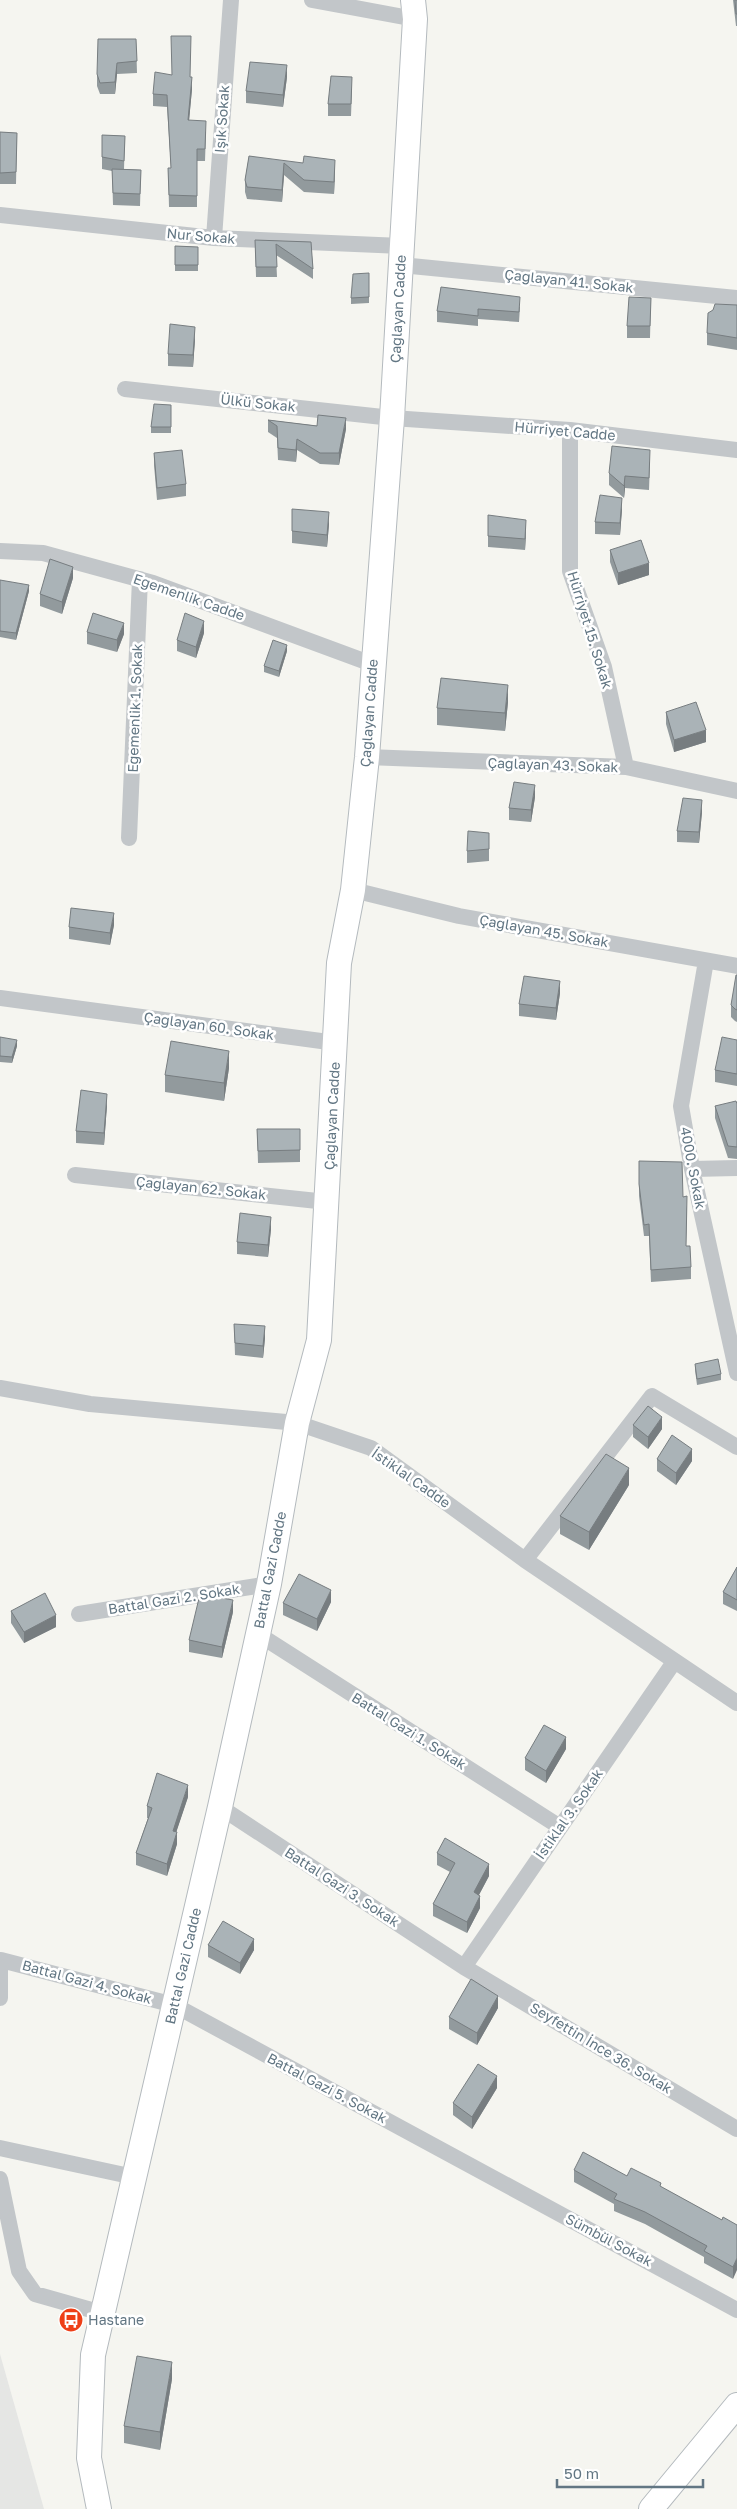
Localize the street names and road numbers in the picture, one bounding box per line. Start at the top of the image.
street label: Işık Sokak [211,84,232,153]
street label: Nur Sokak [166,224,236,247]
street label: Çağlayan Cadde [386,254,409,364]
street label: Çağlayan 41. Sokak [504,265,634,296]
street label: Ülkü Sokak [220,390,297,415]
street label: Hürriyet Cadde [514,418,616,443]
street label: Egemenlik Cadde [131,569,247,624]
street label: Hürriyet 15. Sokak [564,569,616,691]
street label: Egemenlik 1. Sokak [124,643,145,773]
street label: Çağlayan Cadde [356,658,381,768]
street label: Çağlayan 43. Sokak [487,754,619,775]
street label: Çağlayan 45. Sokak [478,911,610,950]
street label: Çağlayan 60. Sokak [143,1008,275,1043]
street label: Çağlayan Cadde [320,1061,343,1171]
street label: 4000. Sokak [677,1125,710,1210]
street label: Çağlayan 62. Sokak [135,1172,267,1203]
street label: İstiklal Cadde [369,1444,454,1511]
street label: Battal Gazi Cadde [250,1510,289,1630]
street label: Battal Gazi 2. Sokak [107,1580,241,1617]
street label: Battal Gazi 1. Sokak [349,1688,470,1773]
street label: İstiklal 3. Sokak [531,1765,606,1862]
street label: Battal Gazi 3. Sokak [282,1843,403,1930]
street label: Battal Gazi Cadde [161,1906,204,2026]
street label: Battal Gazi 4. Sokak [20,1956,154,2007]
street label: Seyfettin İnce 36. Sokak [527,1998,675,2097]
street label: Battal Gazi 5. Sokak [265,2049,390,2126]
street label: Sümbül Sokak [563,2210,656,2270]

